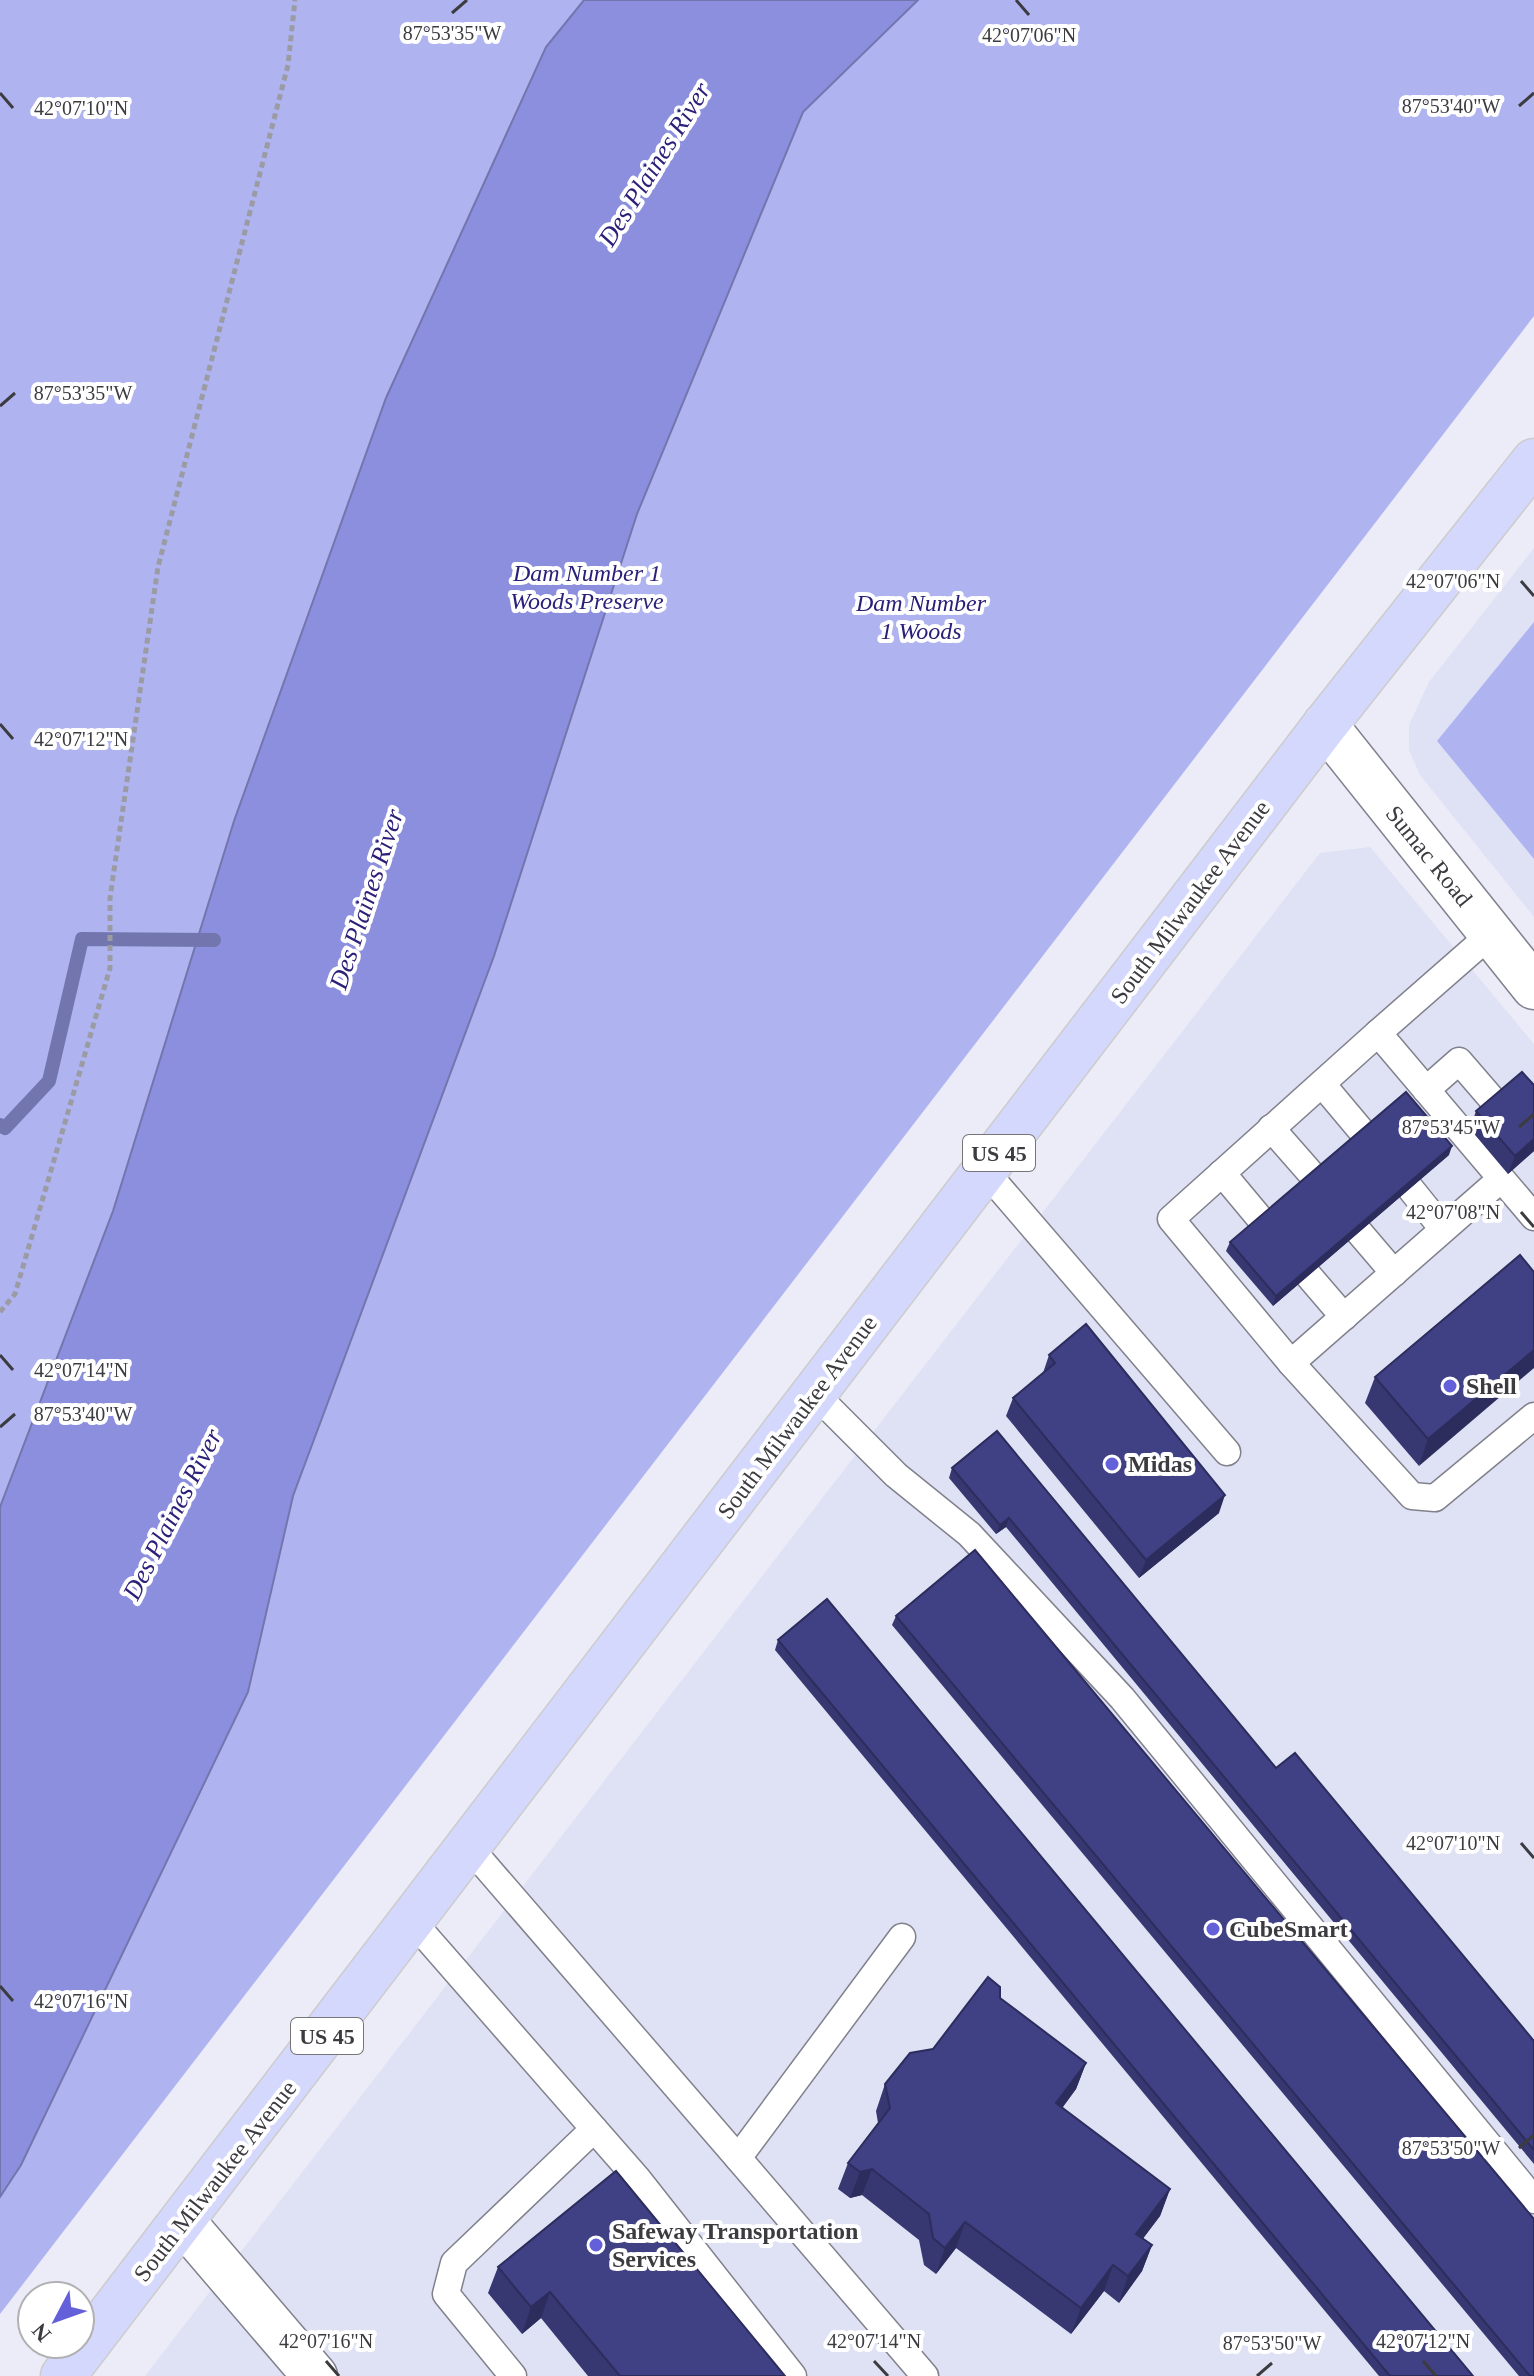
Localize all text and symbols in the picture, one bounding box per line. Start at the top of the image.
text: 87°53'35"W [403,22,501,44]
text: 42°07'06"N [982,24,1076,46]
water label: Des Plaines River [592,76,717,252]
text: 87°53'40"W [1402,95,1500,117]
text: 42°07'10"N [34,97,128,119]
text: 87°53'35"W [34,382,132,404]
park label: Dam Number 1 Woods Preserve [510,560,664,614]
text: 42°07'06"N [1406,570,1500,592]
park label: Dam Number 1 Woods [855,590,987,644]
text: 42°07'12"N [34,728,128,750]
street label: South Milwaukee Avenue [1105,795,1275,1009]
street label: Sumac Road [1381,800,1477,912]
water label: Des Plaines River [323,805,410,994]
text: 87°53'45"W [1402,1116,1500,1138]
road number: US 45 [963,1135,1035,1171]
text: 42°07'08"N [1406,1201,1500,1223]
street label: South Milwaukee Avenue [712,1310,882,1524]
text: 42°07'14"N [34,1359,128,1381]
place label: Shell [1466,1373,1517,1399]
marker: Shell [1441,1377,1459,1395]
text: 87°53'40"W [34,1403,132,1425]
water label: Des Plaines River [116,1423,228,1605]
place label: Midas [1128,1451,1192,1477]
marker: Midas [1103,1455,1121,1473]
text: 42°07'10"N [1406,1832,1500,1854]
place label: CubeSmart [1229,1916,1348,1942]
marker: CubeSmart [1204,1920,1222,1938]
text: 42°07'16"N [34,1990,128,2012]
road number: US 45 [291,2018,363,2054]
street label: South Milwaukee Avenue [129,2075,301,2287]
text: 87°53'50"W [1402,2137,1500,2159]
place label: Safeway Transportation Services [612,2218,858,2272]
marker: Safeway Transportation Services [587,2236,605,2254]
north arrow [16,2280,96,2360]
text: N [27,2319,56,2347]
text: 42°07'16"N [279,2330,373,2352]
text: 42°07'14"N [827,2330,921,2352]
text: 42°07'12"N [1376,2330,1470,2352]
text: 87°53'50"W [1223,2332,1321,2354]

